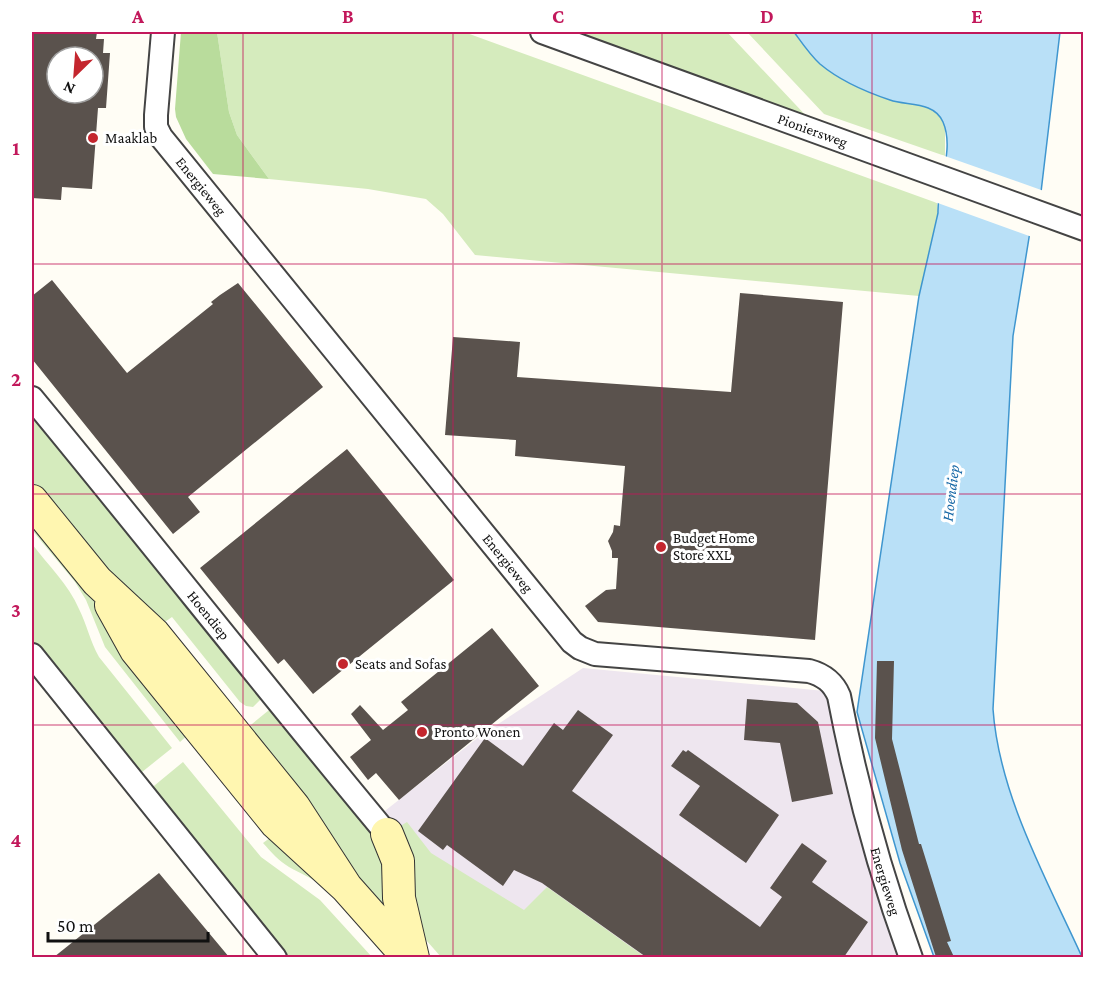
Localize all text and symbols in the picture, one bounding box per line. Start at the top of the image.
text: A [131,5,145,27]
text: B [342,5,354,27]
text: C [552,5,564,27]
text: D [760,5,774,27]
text: E [971,5,983,27]
north arrow [45,45,105,105]
text: N [60,78,77,98]
street label: Pioniersweg [775,110,850,151]
place label: Maaklab [105,130,157,146]
marker: Maaklab [86,131,100,145]
text: 1 [12,137,20,159]
street label: Energieweg [173,154,230,219]
text: 2 [11,368,21,390]
water label: Hoendiep [939,463,963,523]
place label: Budget Home Store XXL [673,530,755,563]
street label: Energieweg [479,531,536,596]
marker: Budget Home Store XXL [654,540,668,554]
street label: Hoendiep [184,588,233,644]
text: 3 [11,599,21,621]
place label: Seats and Sofas [355,656,447,672]
marker: Seats and Sofas [336,657,350,671]
place label: Pronto Wonen [434,724,520,740]
marker: Pronto Wonen [415,725,429,739]
text: 4 [11,829,22,851]
street label: Energieweg [867,845,904,918]
scale bar [48,905,208,943]
text: 50 m [57,916,94,936]

